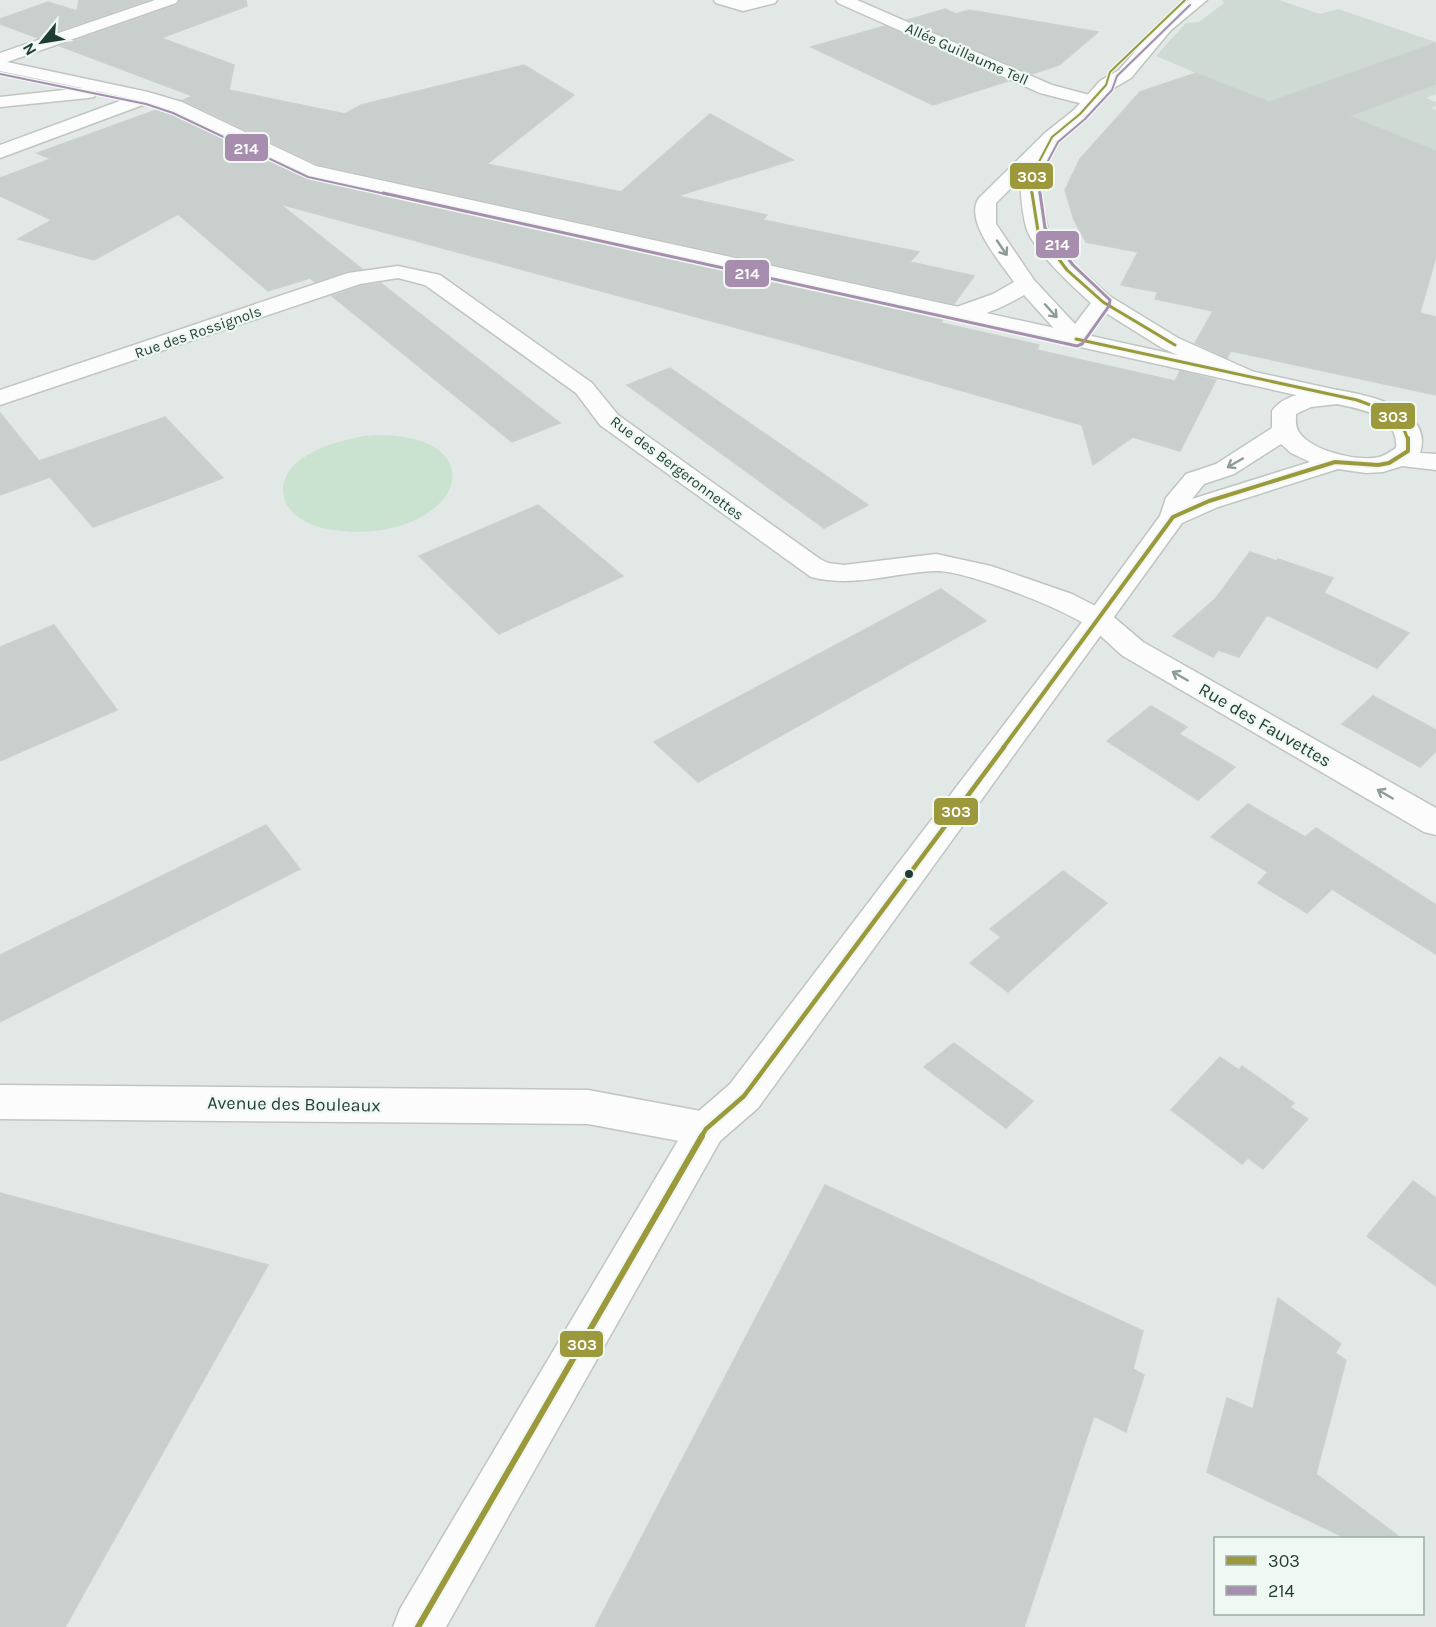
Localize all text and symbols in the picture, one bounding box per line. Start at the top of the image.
north arrow [12,12,72,72]
street label: Allée Guillaume Tell [903,19,1031,89]
text: N [18,40,41,59]
line badge: 214 [224,133,269,162]
text: 214 [234,139,259,158]
line badge: 303 [1009,162,1054,190]
text: 303 [1017,167,1047,186]
line badge: 214 [1035,230,1080,259]
text: 214 [1045,235,1070,254]
one-way arrow [996,239,1008,256]
line badge: 214 [724,259,770,288]
text: 214 [735,264,760,283]
street label: Rue des Rossignols [132,302,264,362]
one-way arrow [1044,304,1058,319]
line badge: 303 [1370,402,1416,430]
text: 303 [1378,407,1408,426]
street label: Rue des Bergeronnettes [607,412,747,524]
one-way arrow [1227,457,1244,469]
one-way arrow [1172,669,1189,681]
street label: Rue des Fauvettes [1195,678,1335,772]
one-way arrow [1377,787,1394,799]
line badge: 303 [933,797,979,826]
text: 303 [941,802,971,821]
unlabelled marker [903,868,915,880]
street label: Avenue des Bouleaux [207,1091,381,1117]
line badge: 303 [559,1330,604,1358]
text: 303 [567,1335,597,1354]
legend [1214,1537,1424,1615]
text: 303 [1268,1550,1300,1572]
text: 214 [1268,1580,1294,1602]

